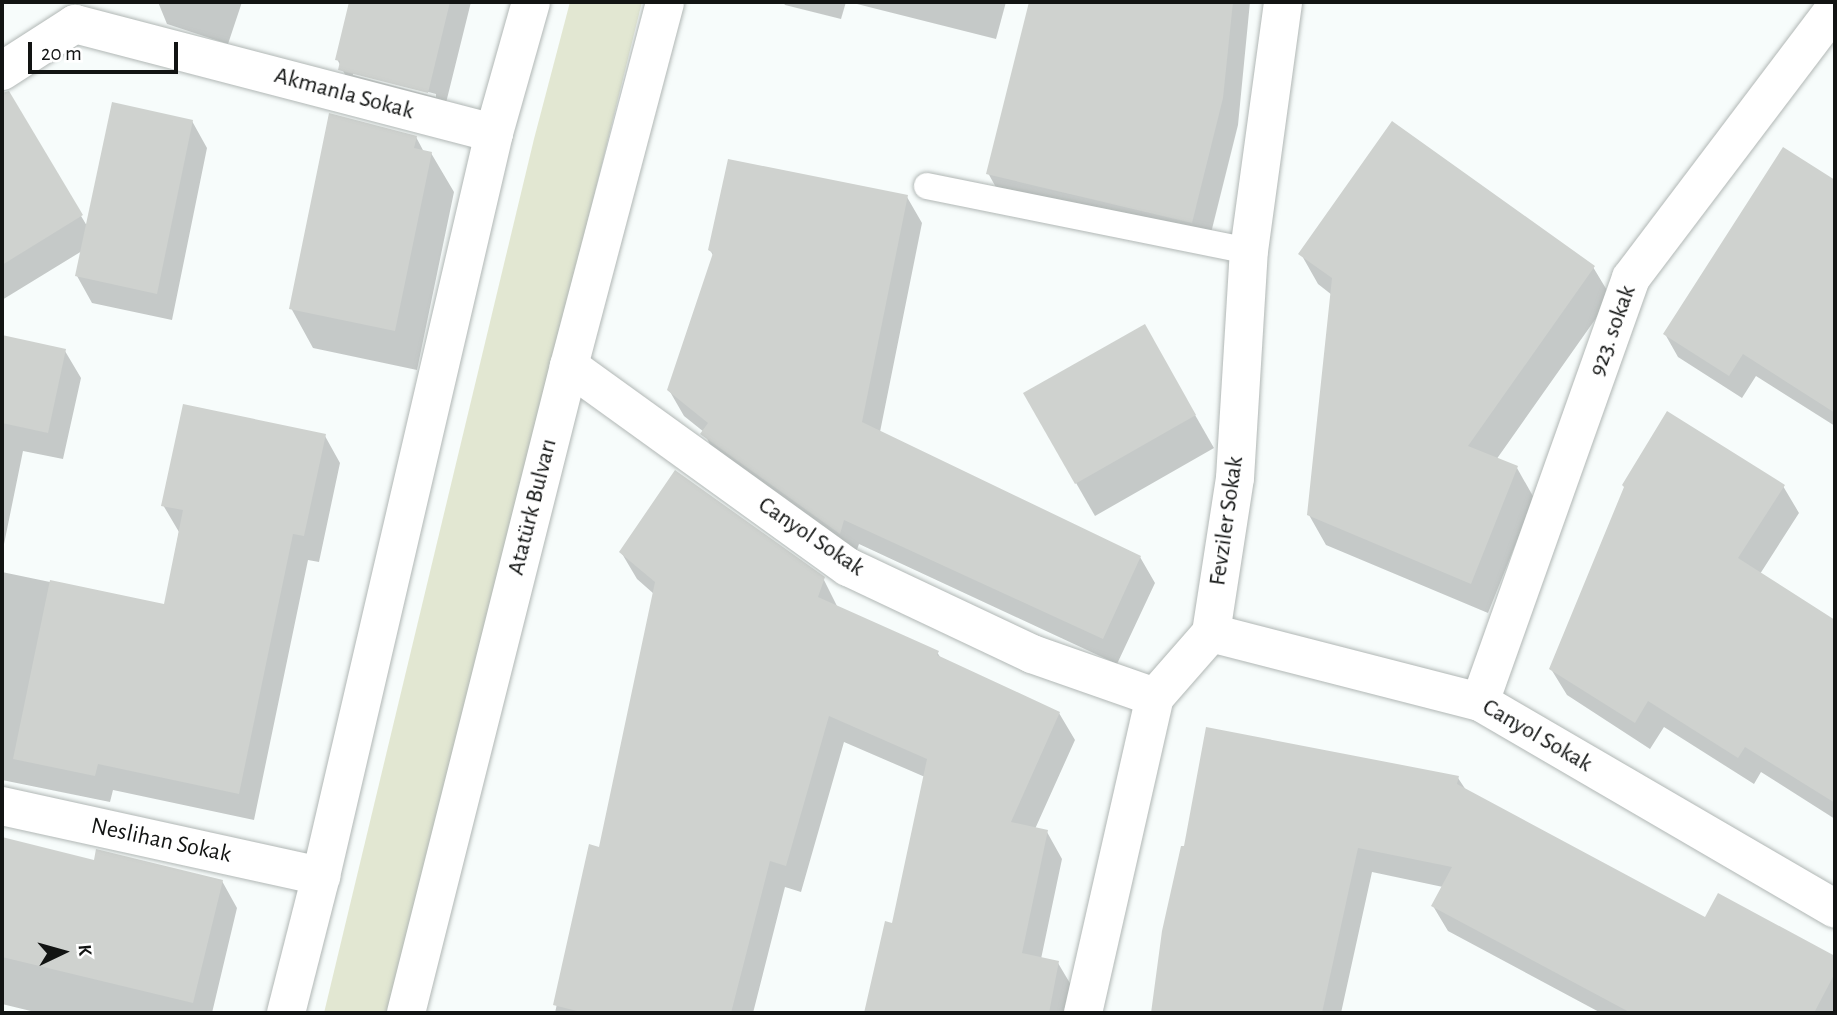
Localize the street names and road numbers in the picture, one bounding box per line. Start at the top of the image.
street label: Akmanla Sokak [271,62,417,126]
street label: 923. sokak [1583,282,1643,380]
street label: Atatürk Bulvarı [502,436,564,578]
street label: Fevziler Sokak [1204,454,1250,588]
street label: Canyol Sokak [752,491,870,583]
street label: Canyol Sokak [1477,693,1597,779]
street label: Neslihan Sokak [88,812,234,870]

